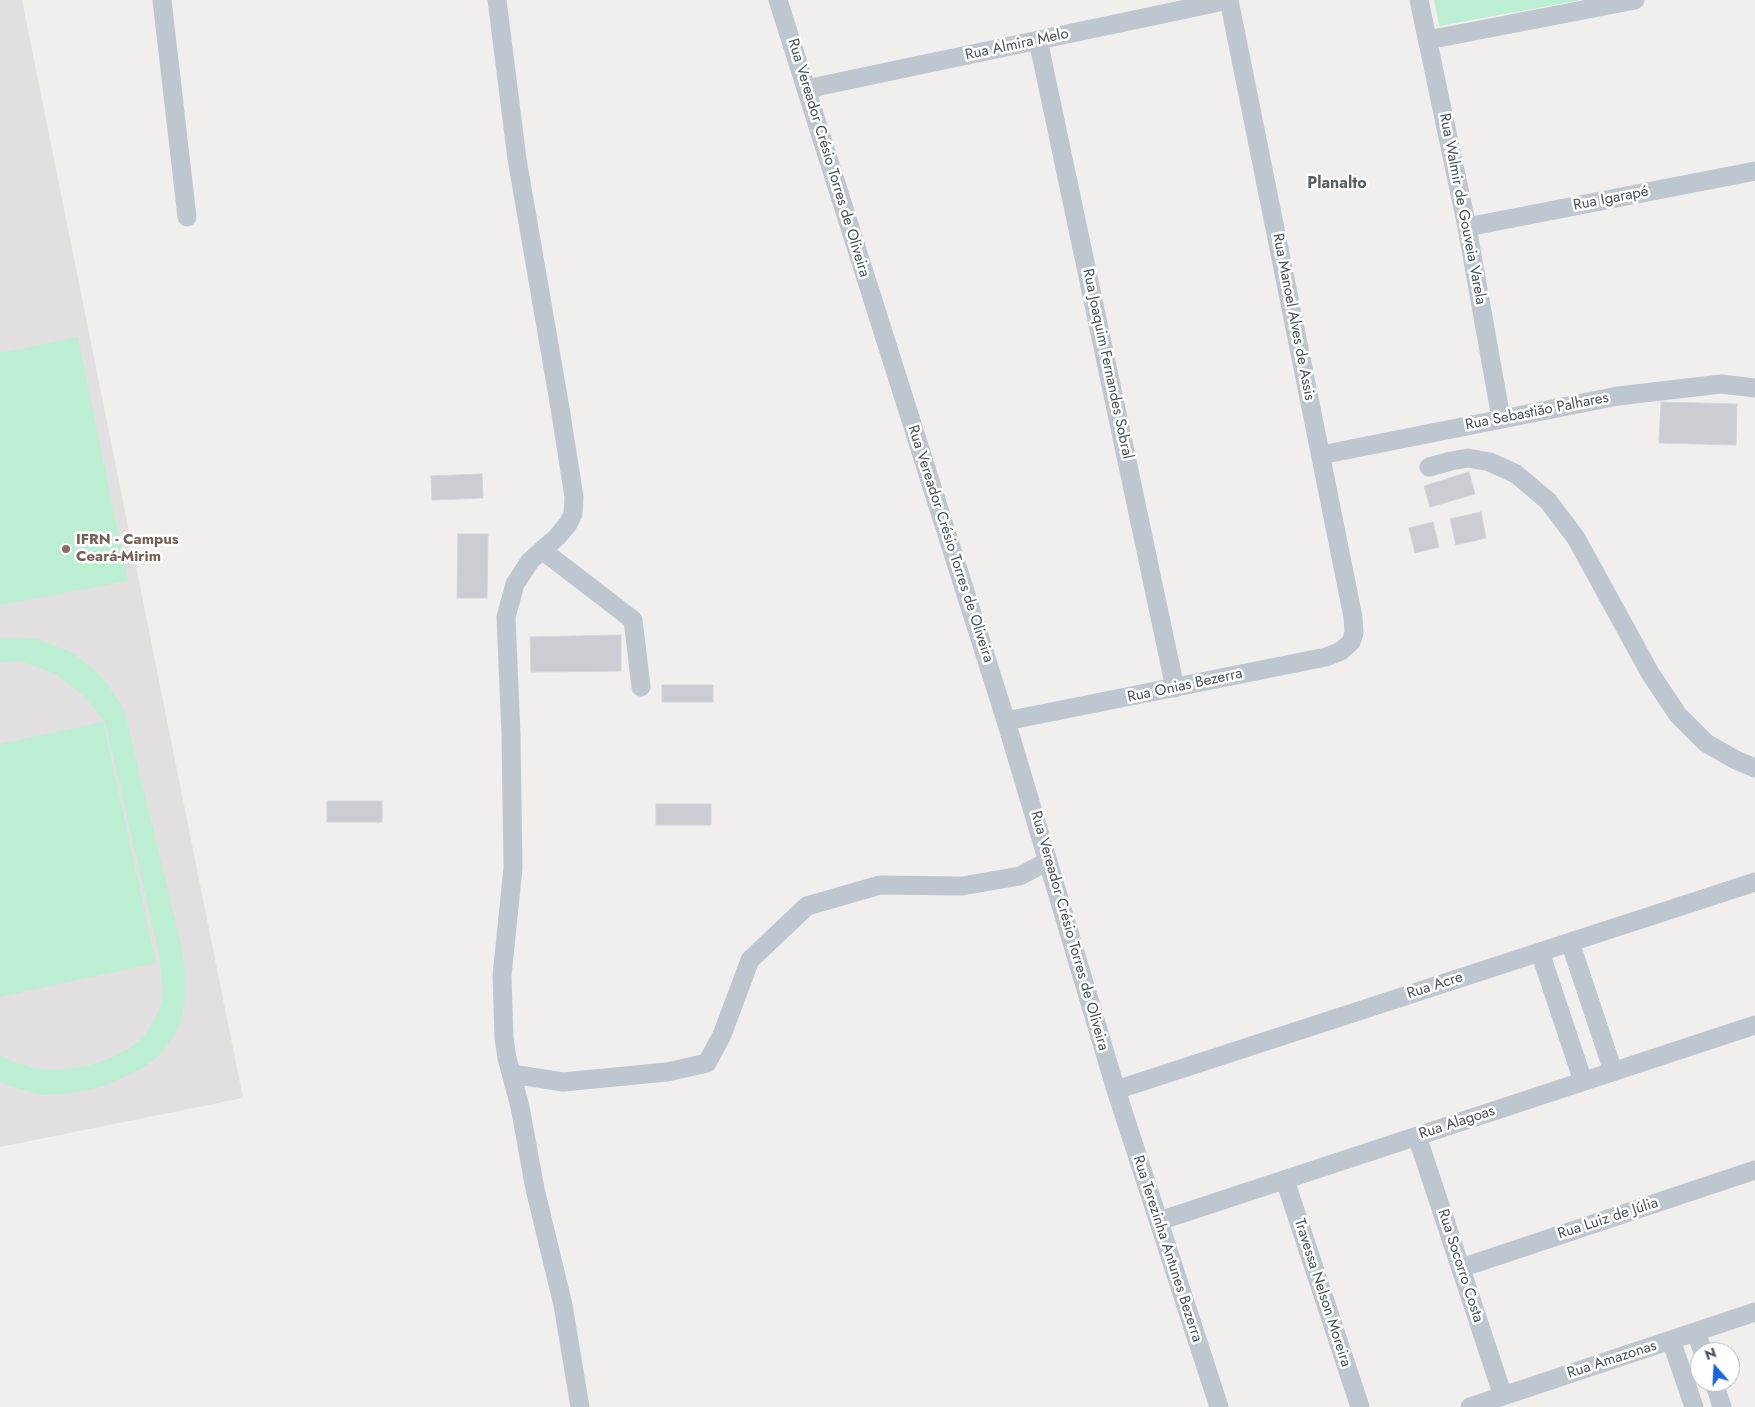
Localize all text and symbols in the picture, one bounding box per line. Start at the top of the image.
street label: Rua Almira Melo [964,25,1070,65]
street label: Rua Vereador Crésio Torres de Oliveira [783,37,873,279]
street label: Rua Walmir de Gouveia Varela [1435,112,1489,306]
district label: Planalto [1307,174,1367,194]
street label: Rua Igarapé [1572,183,1650,215]
street label: Rua Manoel Alves de Assis [1268,232,1318,402]
street label: Rua Joaquim Fernandes Sobral [1078,267,1136,461]
street label: Rua Sebastião Palhares [1464,389,1610,435]
street label: Rua Vereador Crésio Torres de Oliveira [903,423,997,665]
place label: IFRN - Campus Ceará-Mirim [76,531,179,566]
marker: IFRN - Campus Ceará-Mirim [60,543,72,555]
street label: Rua Onias Bezerra [1126,665,1244,707]
street label: Rua Vereador Crésio Torres de Oliveira [1026,809,1112,1053]
street label: Rua Acre [1405,969,1465,1003]
street label: Rua Alagoas [1417,1102,1497,1144]
street label: Rua Terezinha Antunes Bezerra [1128,1153,1206,1345]
street label: Rua Luiz de Júlia [1556,1194,1660,1244]
street label: Rua Socorro Costa [1433,1207,1487,1325]
street label: Travessa Nelson Moreira [1290,1217,1354,1369]
street label: Rua Amazonas [1565,1337,1659,1383]
north arrow [1690,1342,1740,1392]
text: N [1702,1342,1719,1365]

